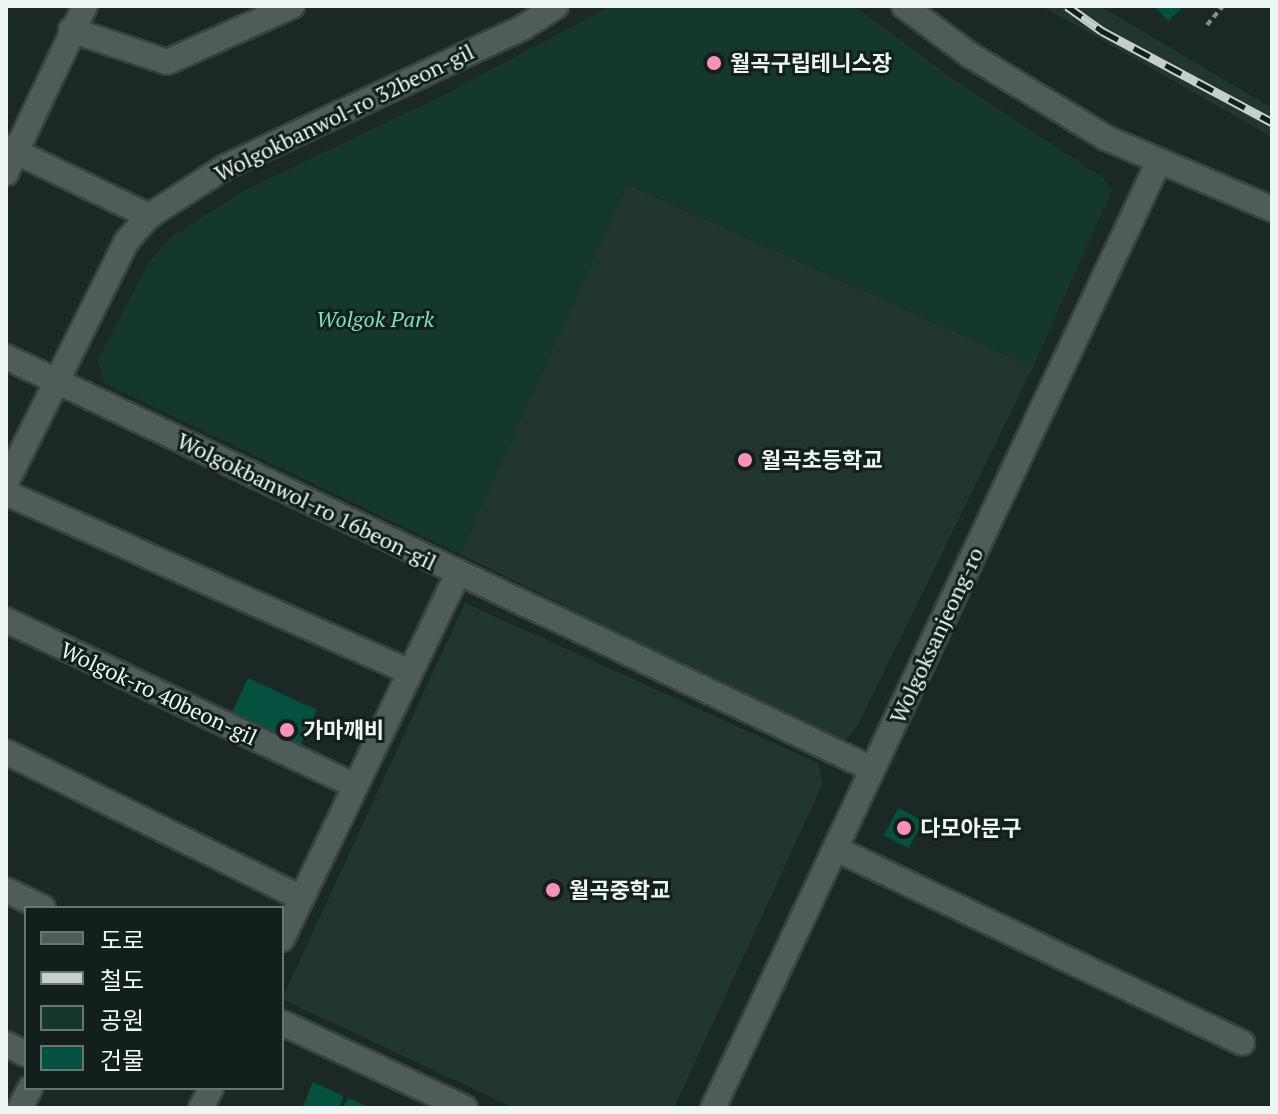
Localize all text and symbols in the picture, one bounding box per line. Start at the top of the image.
street label: Wolgokbanwol-ro 32beon-gil [210,38,478,186]
place label: 월곡구립테니스장 [730,50,892,76]
marker: 월곡구립테니스장 [705,54,723,72]
park label: Wolgok Park [316,306,434,332]
street label: Wolgokbanwol-ro 16beon-gil [173,427,441,575]
place label: 월곡초등학교 [761,447,882,473]
marker: 월곡초등학교 [736,451,754,469]
street label: Wolgoksanjeong-ro [884,543,988,727]
street label: Wolgok-ro 40beon-gil [57,636,261,750]
place label: 가마깨비 [303,717,384,743]
marker: 가마깨비 [278,721,296,739]
place label: 다모아문구 [920,815,1021,841]
marker: 다모아문구 [895,819,913,837]
place label: 월곡중학교 [569,877,670,903]
marker: 월곡중학교 [544,881,562,899]
legend [24,906,284,1090]
text: 도로 [100,924,144,956]
text: 철도 [100,964,144,996]
text: 공원 [100,1004,144,1036]
text: 건물 [100,1044,144,1076]

